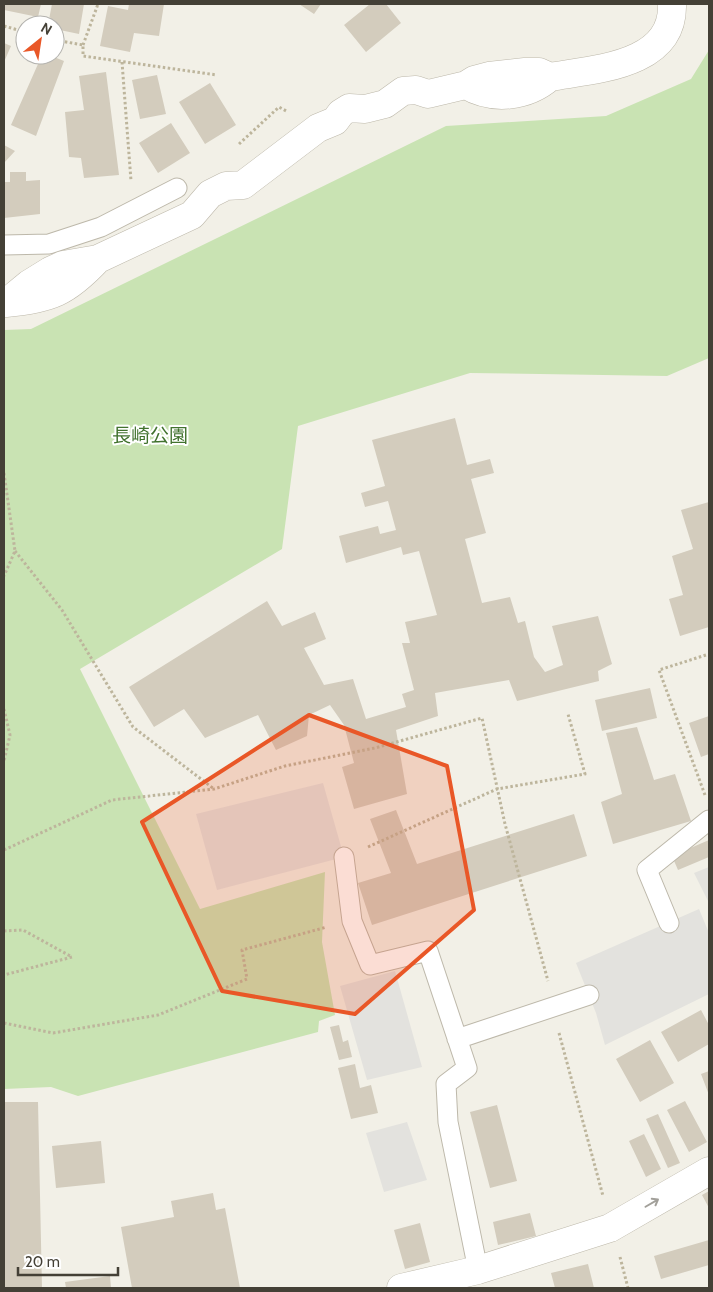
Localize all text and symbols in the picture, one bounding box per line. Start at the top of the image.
north arrow [15,15,65,65]
text: N [38,18,55,39]
park label: 長崎公園 [112,424,188,447]
one-way arrow [645,1198,659,1208]
scale bar [18,1244,118,1276]
text: 20 m [25,1253,60,1271]

